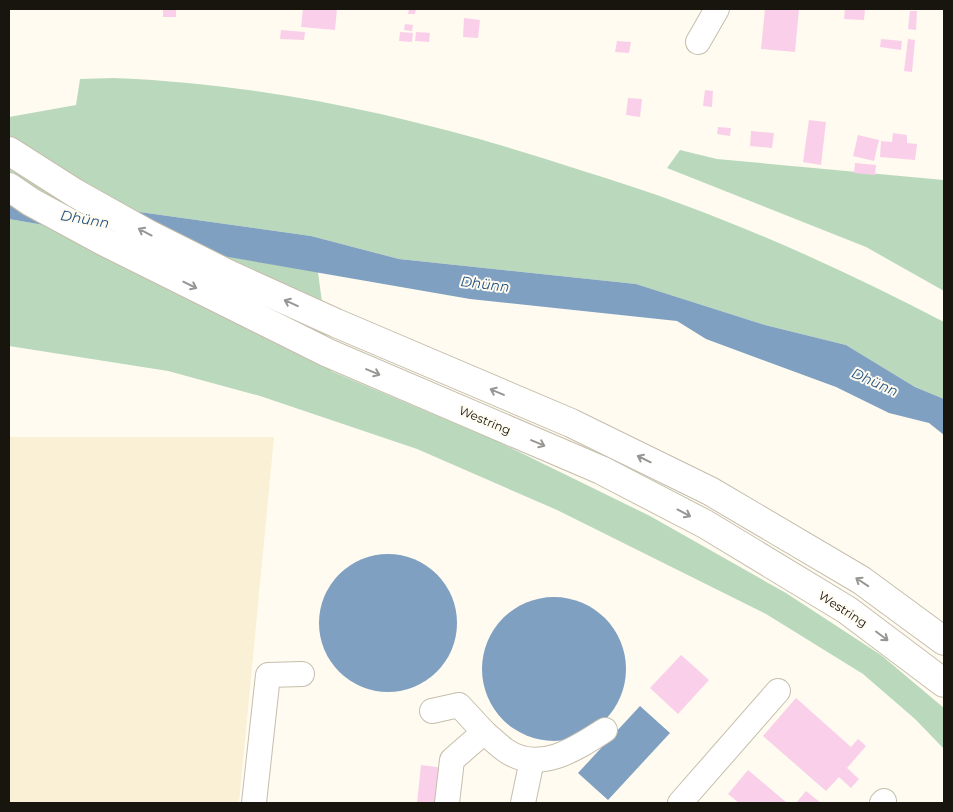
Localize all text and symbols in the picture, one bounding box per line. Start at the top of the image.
water label: Dhünn [59,206,111,232]
one-way arrow [138,227,153,237]
water label: Dhünn [459,272,511,296]
one-way arrow [183,280,198,290]
one-way arrow [284,298,299,307]
water label: Dhünn [849,364,901,400]
one-way arrow [365,368,380,378]
one-way arrow [490,386,505,396]
street label: Westring [457,402,513,438]
one-way arrow [530,438,545,448]
one-way arrow [637,454,652,464]
one-way arrow [677,508,692,518]
one-way arrow [856,576,870,586]
street label: Westring [816,588,870,630]
one-way arrow [875,630,888,641]

